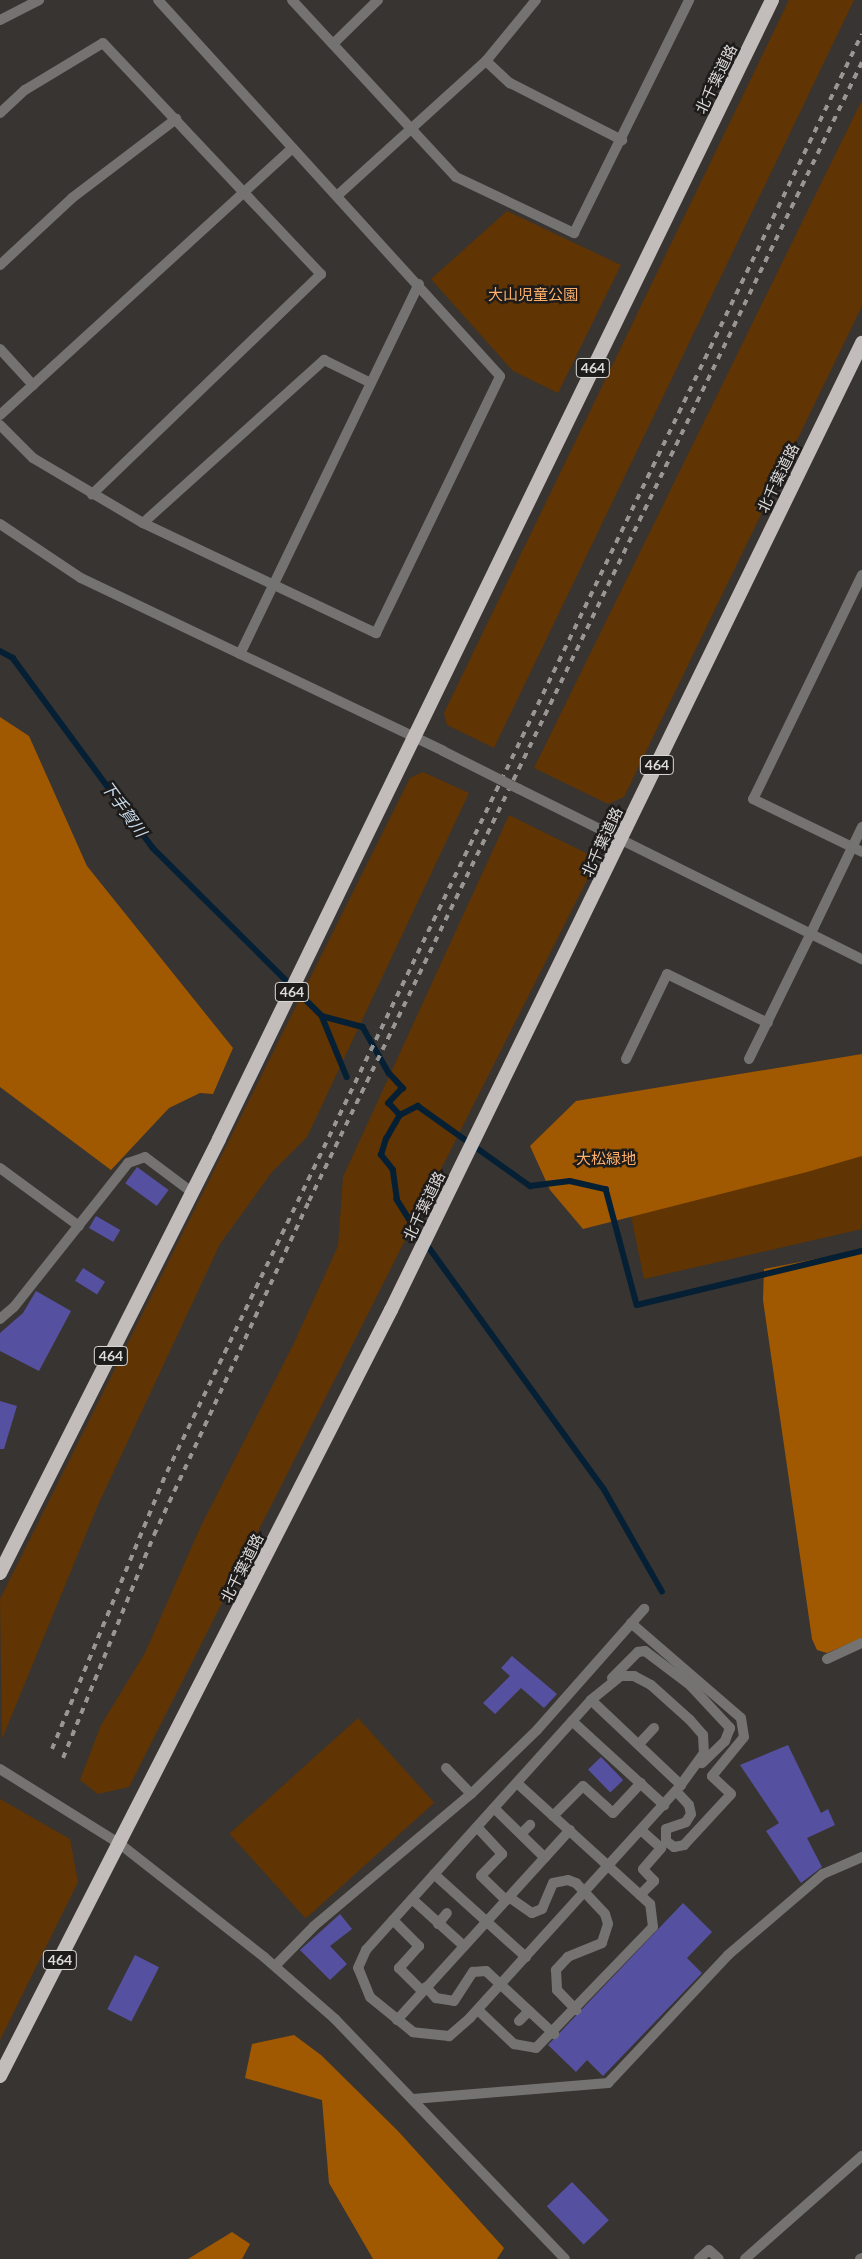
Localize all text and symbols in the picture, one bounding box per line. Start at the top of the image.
street label: 北千葉道路 [691,41,741,117]
park label: 大山児童公園 [488,286,578,304]
road number: 464 [576,356,610,379]
street label: 北千葉道路 [753,440,803,516]
road number: 464 [640,754,674,776]
water label: 下手賀川 [97,777,151,841]
street label: 北千葉道路 [578,804,626,880]
road number: 464 [274,980,310,1004]
park label: 大松緑地 [576,1150,636,1168]
street label: 北千葉道路 [399,1168,449,1244]
road number: 464 [94,1344,128,1368]
street label: 北千葉道路 [217,1531,267,1605]
road number: 464 [42,1948,78,1972]

